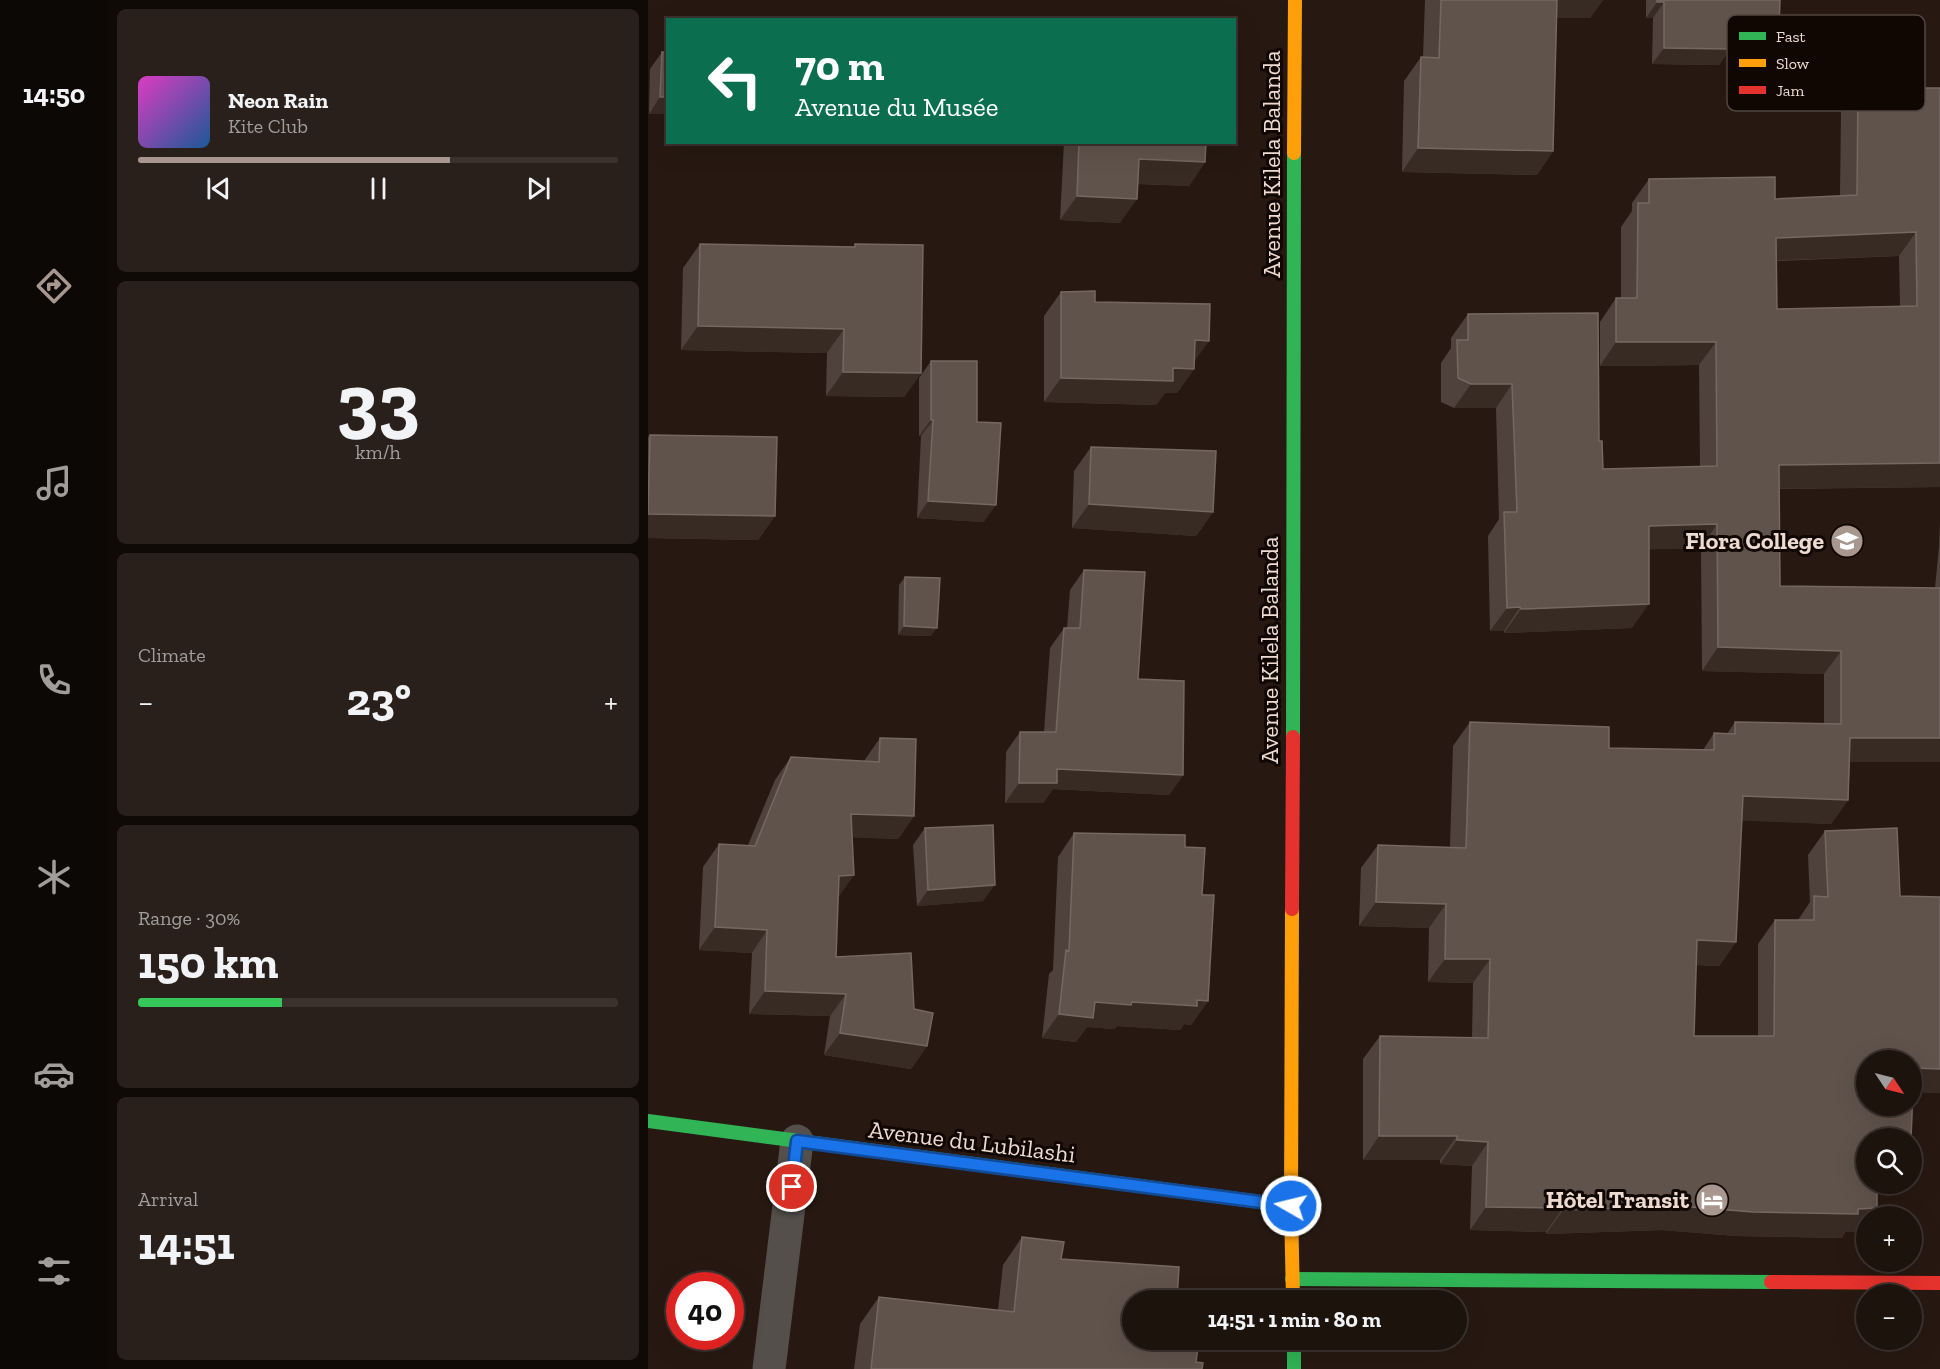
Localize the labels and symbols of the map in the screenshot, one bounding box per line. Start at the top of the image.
legend [1727,15,1925,111]
text: Fast [1776,27,1805,46]
street label: Avenue Kilela Balanda [1257,50,1286,278]
text: Slow [1776,54,1810,73]
text: Jam [1776,81,1805,100]
school or university icon: Flora College [1829,523,1865,559]
place label: Flora College [1685,526,1824,555]
street label: Avenue Kilela Balanda [1255,536,1284,764]
north arrow [1856,1050,1922,1116]
street label: Avenue du Lubilashi [867,1114,1077,1169]
pin [766,1161,817,1212]
position arrow [1259,1174,1323,1238]
hotel icon: Hôtel Transit [1694,1182,1730,1218]
place label: Hôtel Transit [1546,1185,1689,1214]
speed limit sign: 40 [666,1272,744,1350]

